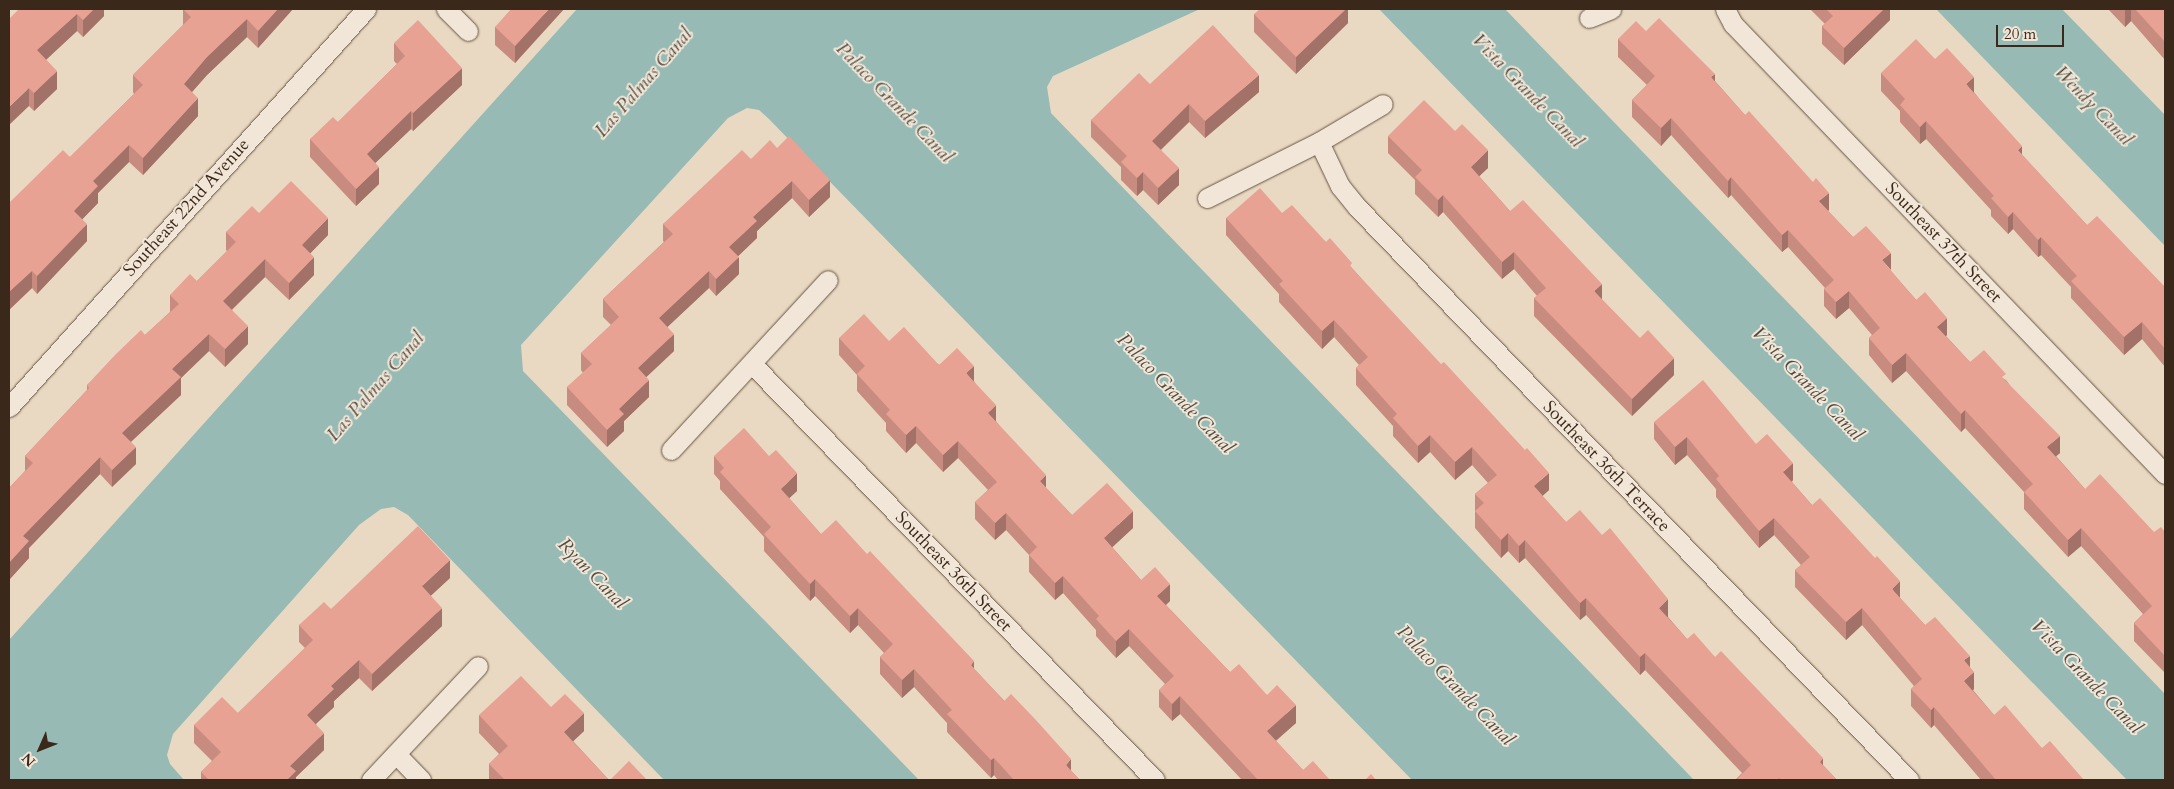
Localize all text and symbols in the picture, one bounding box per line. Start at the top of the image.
scale bar [1999,15,2066,47]
water label: Las Palmas Canal [590,24,698,142]
text: 20 m [2004,24,2036,44]
water label: Vista Grande Canal [1467,29,1587,153]
water label: Palaco Grande Canal [831,38,957,168]
water label: Wendy Canal [2049,61,2137,151]
street label: Southeast 22nd Avenue [119,135,255,281]
street label: Southeast 37th Street [1880,178,2006,308]
water label: Vista Grande Canal [1747,322,1867,446]
water label: Las Palmas Canal [322,328,430,446]
water label: Palaco Grande Canal [1112,329,1238,459]
street label: Southeast 36th Terrace [1538,397,1674,537]
street label: Southeast 36th Street [890,507,1016,637]
water label: Ryan Canal [553,534,631,614]
water label: Vista Grande Canal [2026,615,2146,739]
water label: Palaco Grande Canal [1392,621,1518,751]
north arrow [15,724,65,774]
text: N [18,749,40,771]

